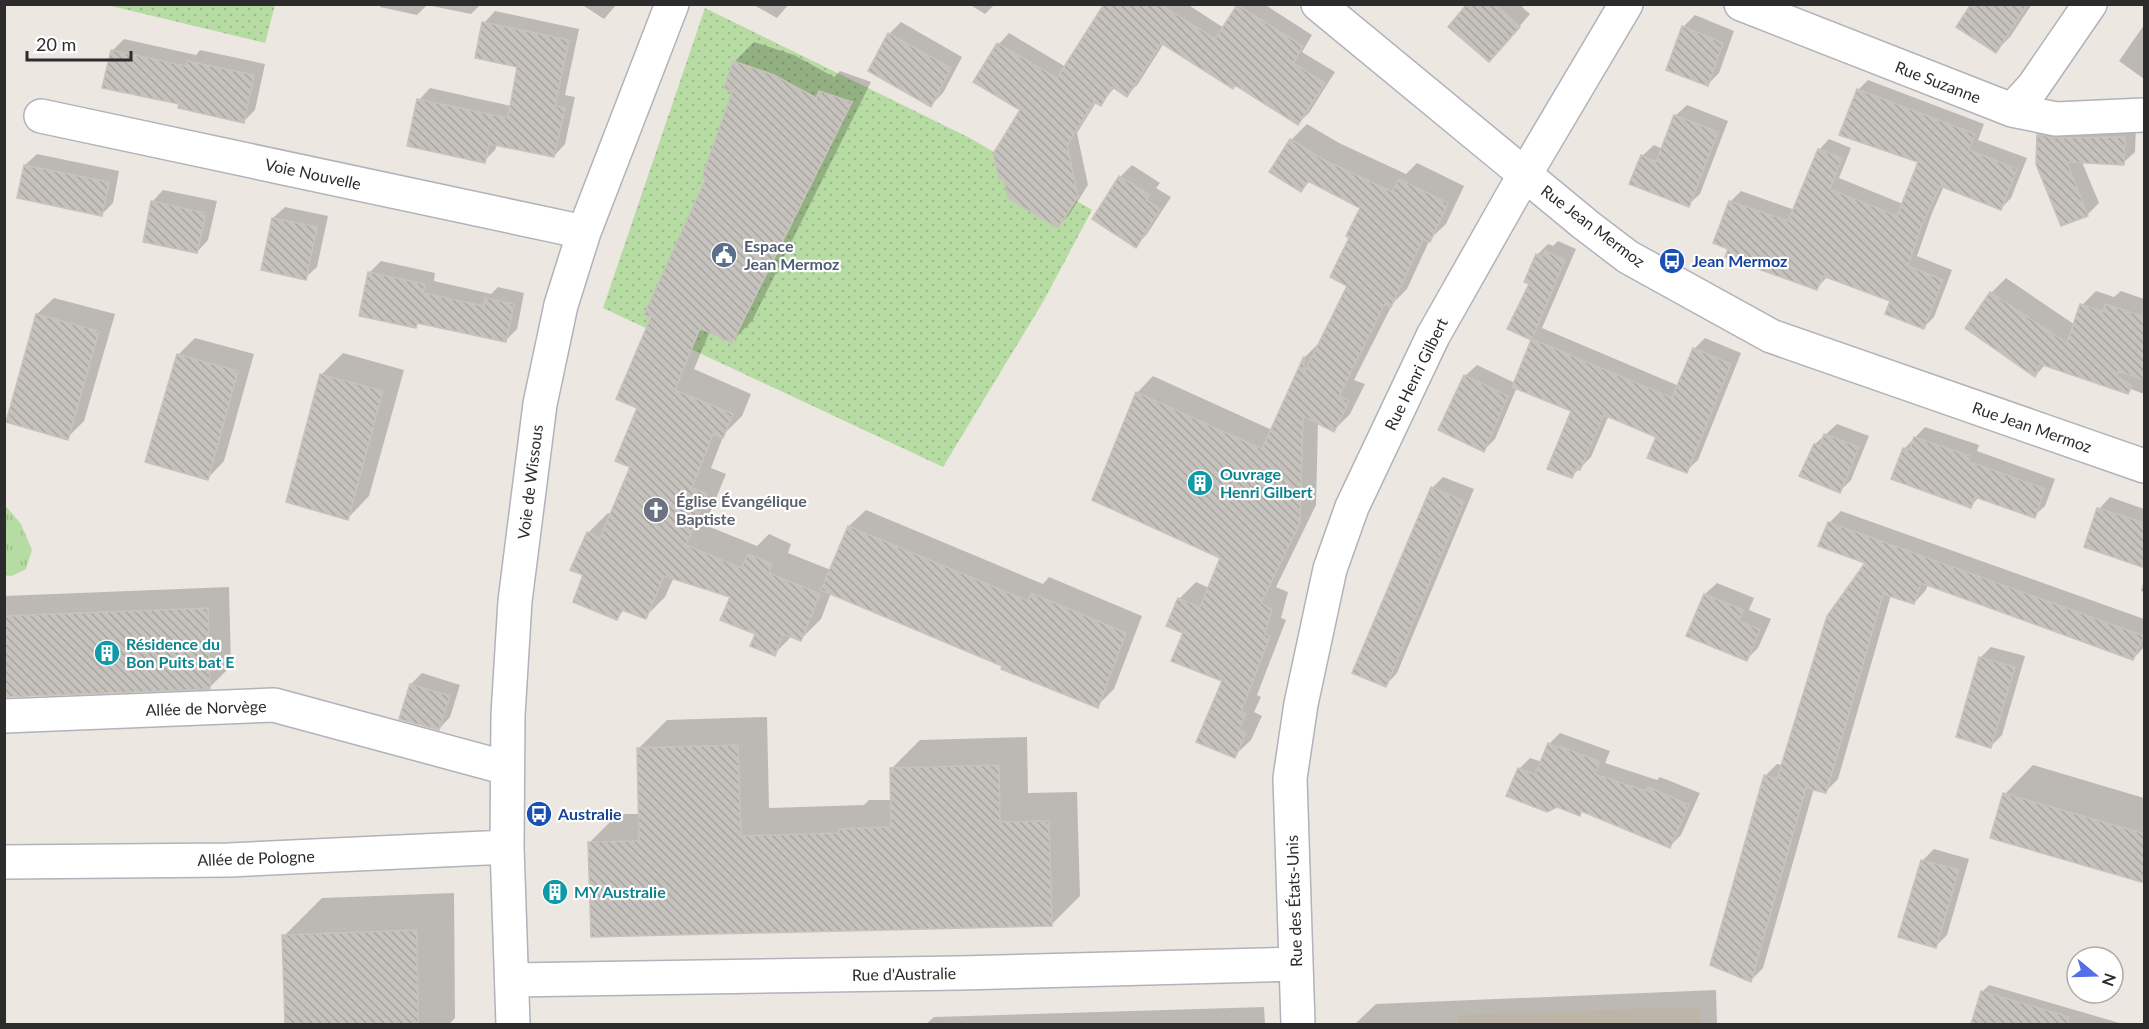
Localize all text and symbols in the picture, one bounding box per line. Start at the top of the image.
scale bar [27,24,130,62]
text: 20 m [36,33,76,55]
street label: Rue Suzanne [1893,57,1984,107]
street label: Voie Nouvelle [263,154,363,193]
street label: Rue Jean Mermoz [1538,180,1649,271]
place label: Espace Jean Mermoz [744,236,839,273]
public building icon: Espace Jean Mermoz [709,240,739,270]
bus stop icon: Jean Mermoz [1657,246,1687,276]
place label: Jean Mermoz [1692,251,1787,270]
street label: Rue Henri Gilbert [1380,314,1451,433]
street label: Rue Jean Mermoz [1970,397,2094,456]
street label: Voie de Wissous [513,423,546,540]
place label: Ouvrage Henri Gilbert [1220,464,1313,501]
building icon: Ouvrage Henri Gilbert [1185,468,1215,498]
place label: Église Évangélique Baptiste [676,491,807,528]
church icon: Église Évangélique Baptiste [641,495,671,525]
place label: Résidence du Bon Puits bat E [126,634,235,671]
building icon: Résidence du Bon Puits bat E [92,638,122,668]
street label: Allée de Norvège [145,696,267,719]
bus stop icon: Australie [524,799,554,829]
place label: Australie [557,804,622,823]
street label: Rue des États-Unis [1282,835,1305,967]
street label: Allée de Pologne [197,846,315,869]
building icon: MY Australie [540,877,570,907]
place label: MY Australie [574,882,666,901]
north arrow [2065,945,2125,1005]
street label: Rue d'Australie [852,963,956,984]
text: N [2099,971,2121,989]

